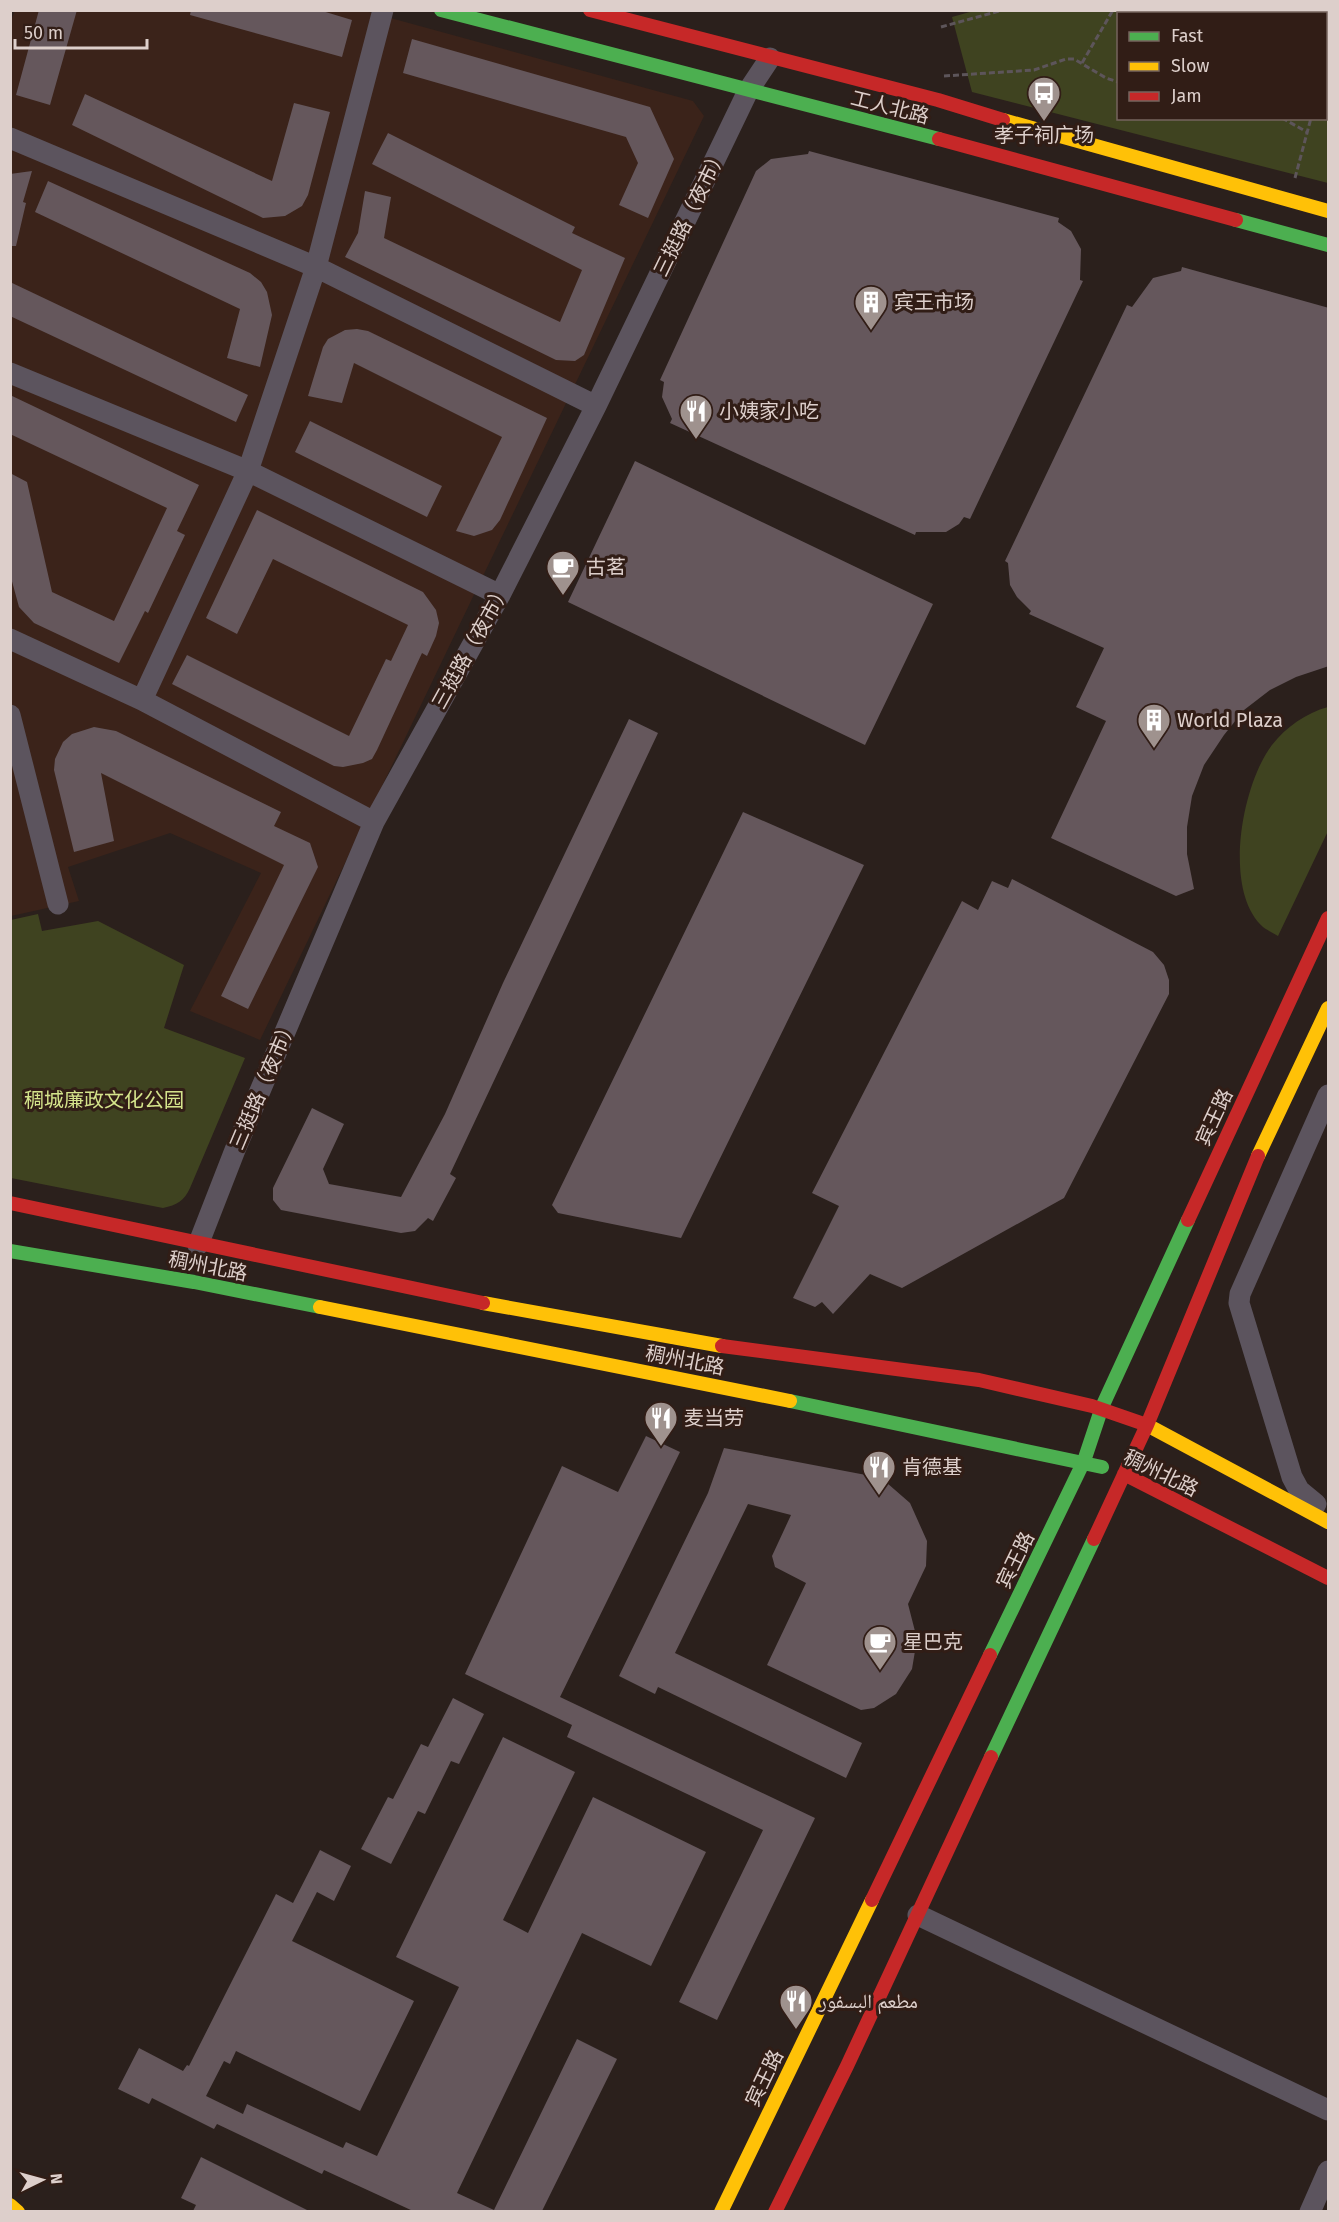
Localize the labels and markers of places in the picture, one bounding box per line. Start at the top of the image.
bus stop icon: 孝子祠广场 [1026,75,1062,122]
place label: 孝子祠广场 [994,123,1094,147]
building icon: 宾王市场 [853,284,889,331]
place label: 宾王市场 [894,290,974,314]
restaurant icon: 小姨家小吃 [678,393,714,440]
place label: 小姨家小吃 [719,399,819,423]
cafe icon: 古茗 [545,549,581,596]
place label: 古茗 [586,555,626,579]
building icon: World Plaza [1136,702,1172,749]
place label: World Plaza [1177,708,1283,732]
restaurant icon: 麦当劳 [643,1400,679,1447]
place label: 麦当劳 [684,1406,744,1430]
restaurant icon: 肯德基 [861,1449,897,1496]
place label: 肯德基 [902,1455,962,1479]
cafe icon: 星巴克 [862,1624,898,1671]
place label: 星巴克 [903,1630,963,1654]
restaurant icon: مطعم البسفور [778,1983,814,2030]
place label: مطعم البسفور [818,1989,918,2015]

